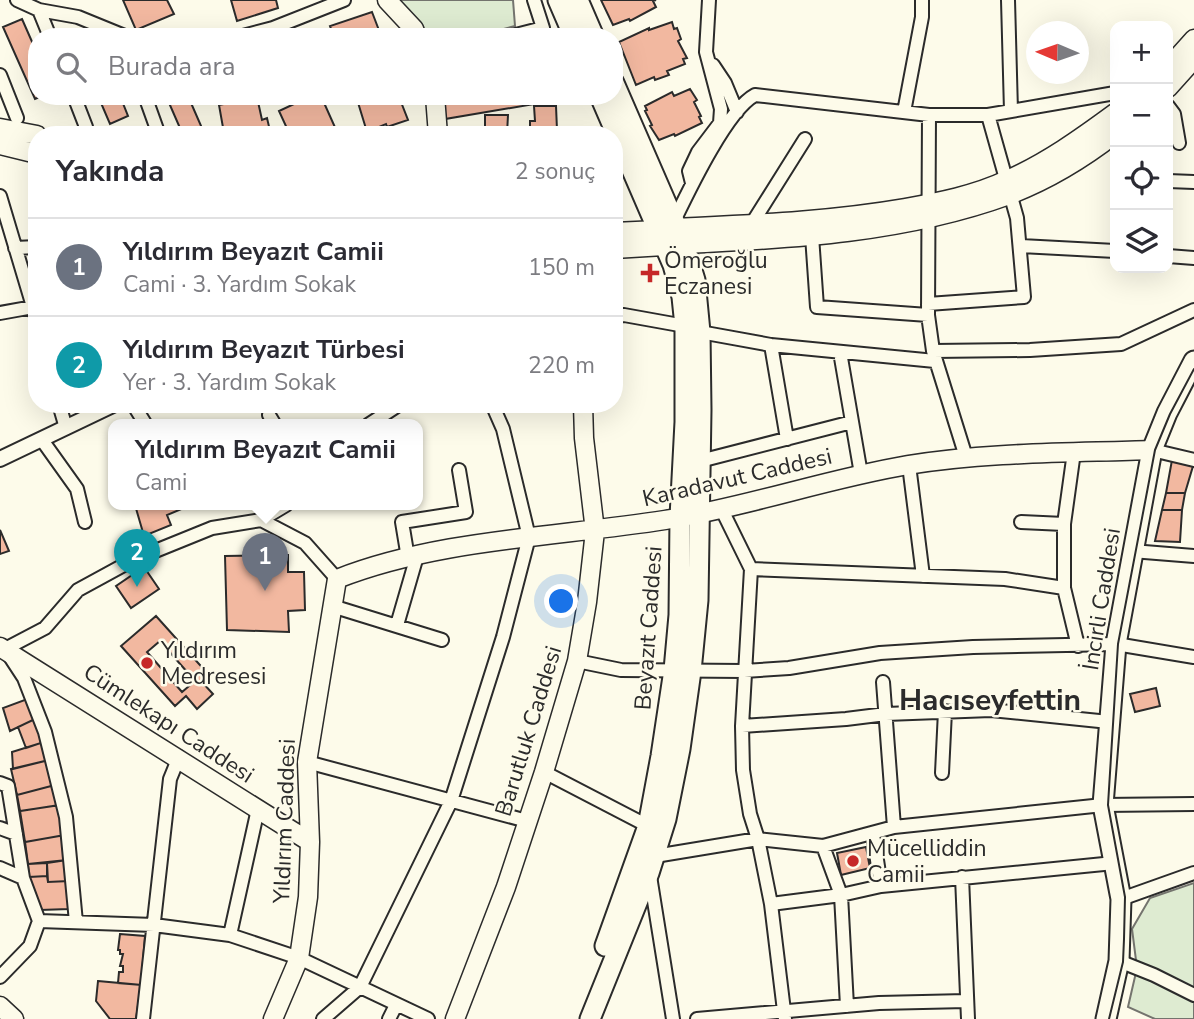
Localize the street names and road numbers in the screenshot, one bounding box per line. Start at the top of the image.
street label: Karadavut Caddesi [639,441,835,514]
street label: İncirli Caddesi [1075,526,1128,673]
street label: Beyazıt Caddesi [627,545,670,711]
street label: Barutluk Caddesi [488,642,569,820]
street label: Cümlekapı Caddesi [77,657,260,790]
street label: Yıldırım Caddesi [266,738,303,905]

